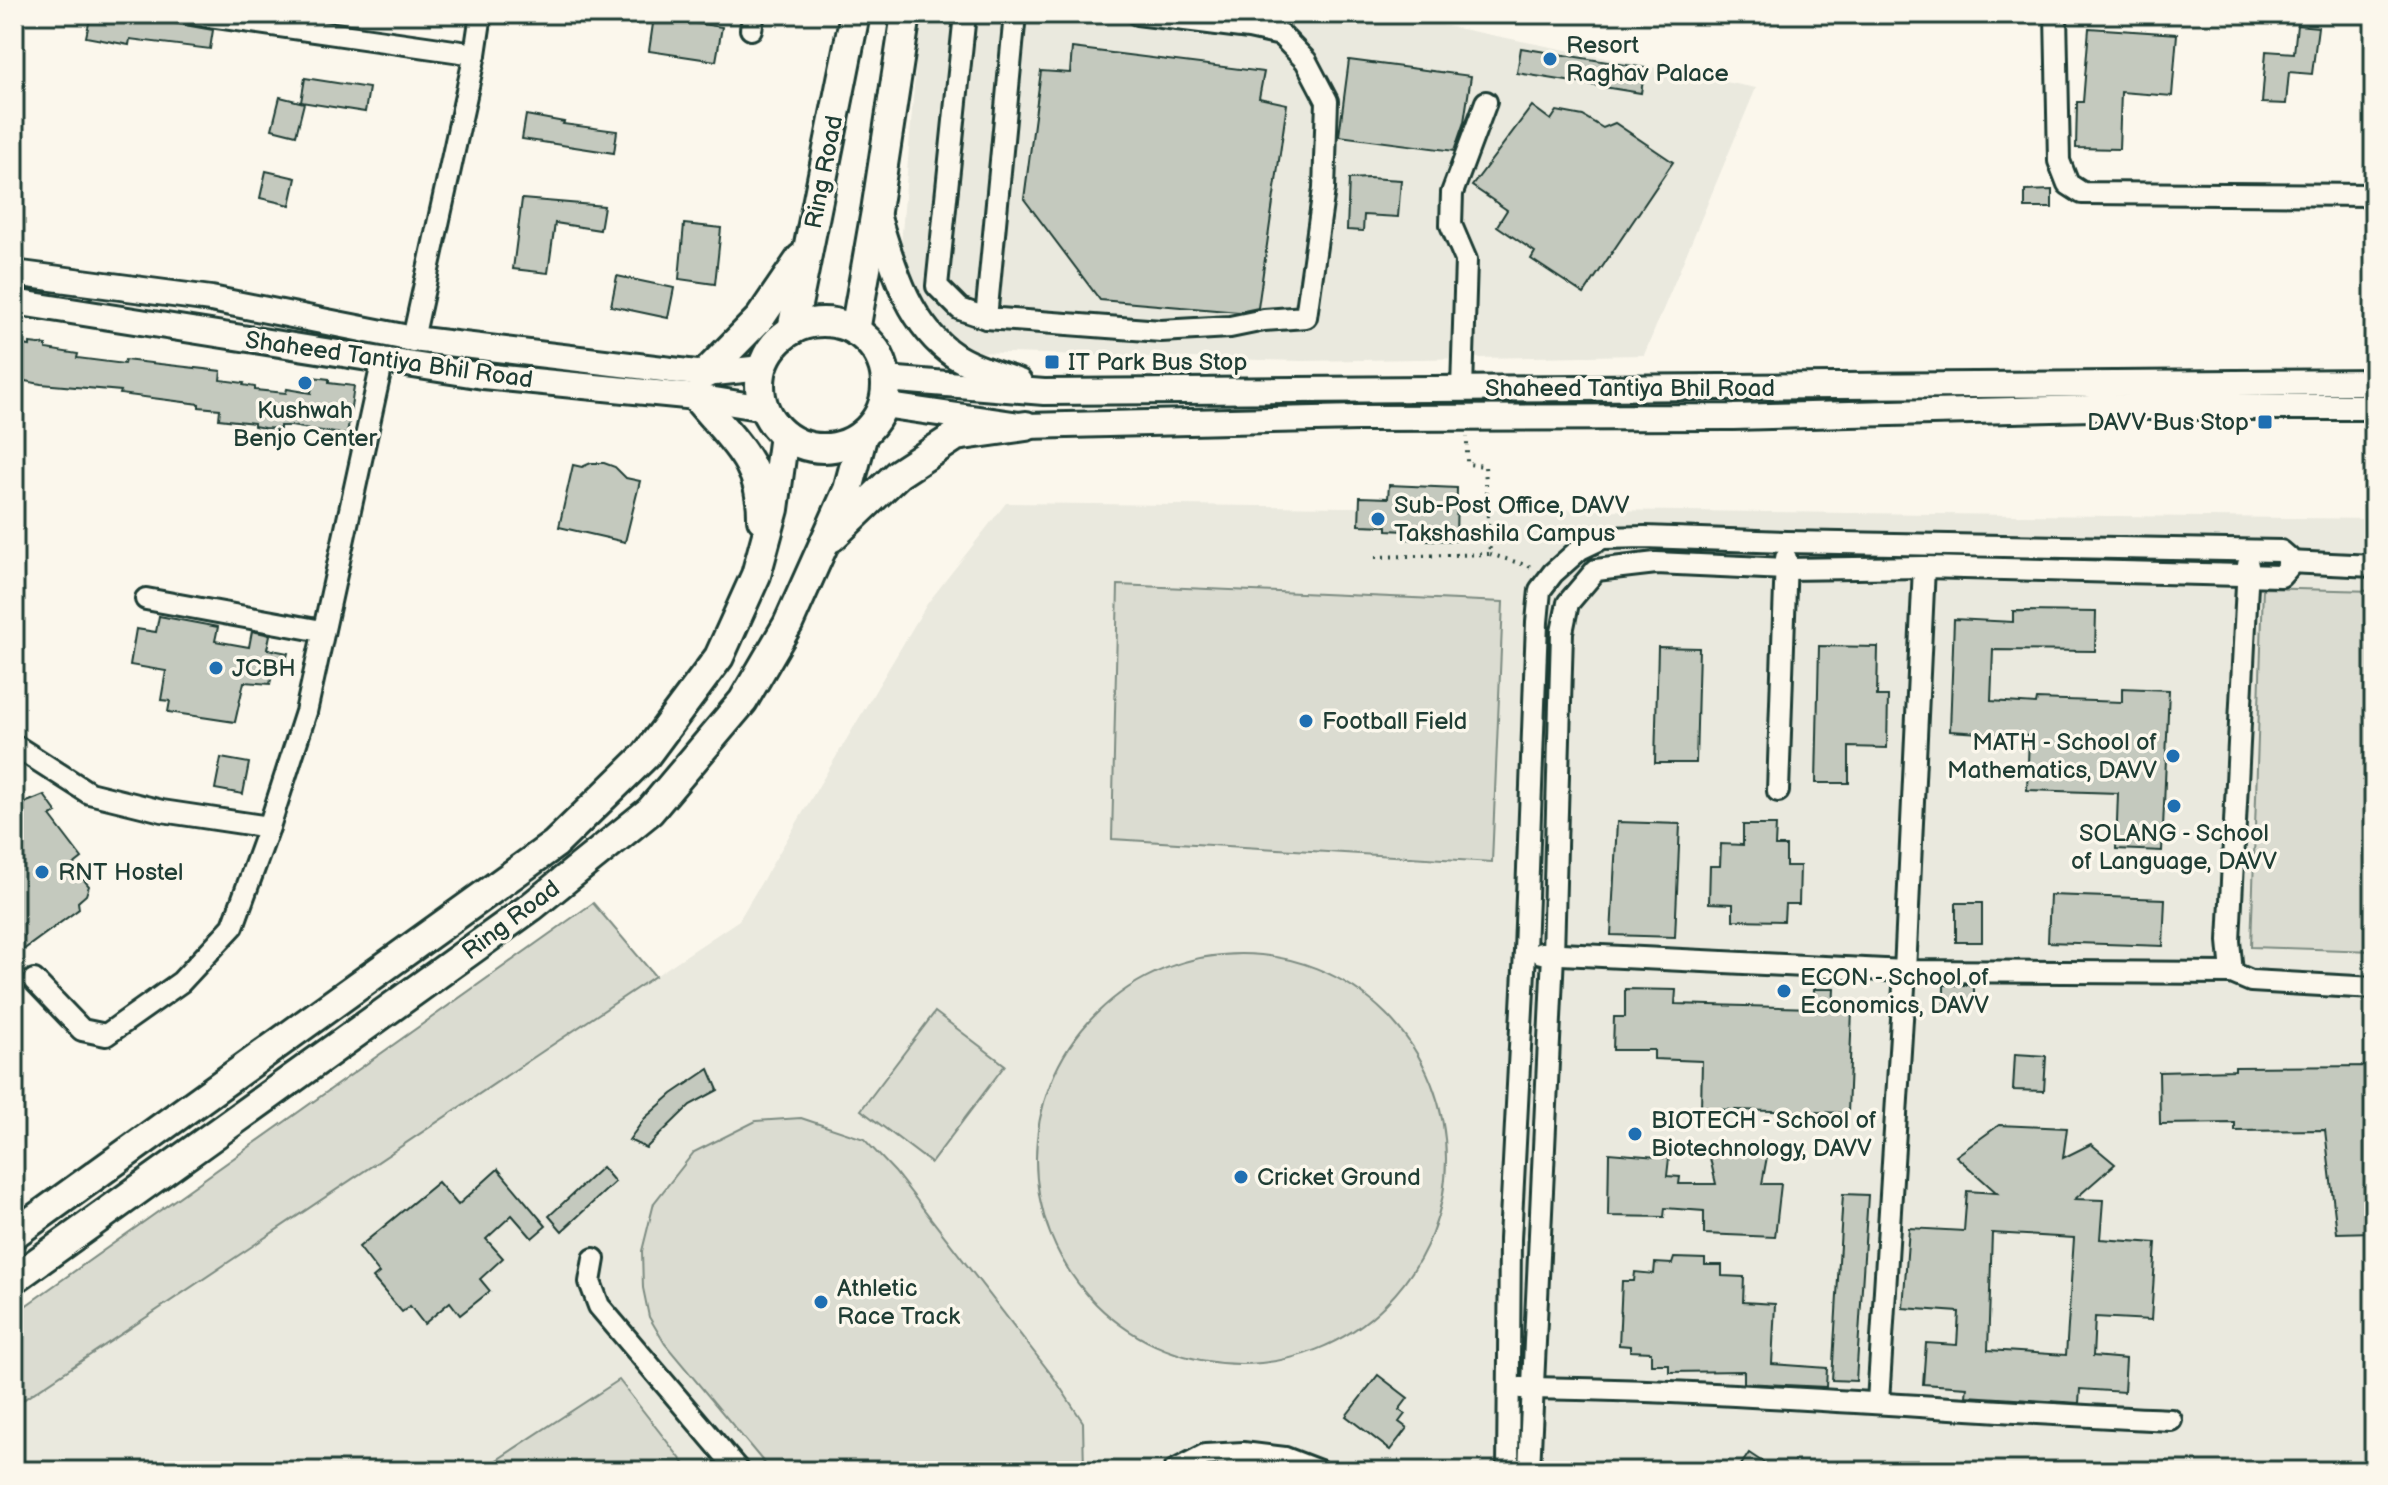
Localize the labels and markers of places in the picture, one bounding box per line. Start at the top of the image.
place label: Resort Raghav Palace [1566,31,1729,88]
marker: Resort Raghav Palace [1541,50,1559,68]
place label: IT Park Bus Stop [1068,348,1247,377]
marker: IT Park Bus Stop [1043,353,1061,371]
marker: Kushwah Benjo Center [296,374,314,392]
place label: Kushwah Benjo Center [233,396,378,453]
place label: DAVV Bus Stop [2087,408,2249,437]
marker: DAVV Bus Stop [2256,413,2274,431]
place label: Sub-Post Office, DAVV Takshashila Campus [1394,491,1630,548]
marker: Sub-Post Office, DAVV Takshashila Campus [1369,510,1387,528]
place label: JCBH [232,654,296,683]
marker: JCBH [207,659,225,677]
place label: Football Field [1322,707,1467,736]
marker: Football Field [1297,712,1315,730]
place label: MATH - School of Mathematics, DAVV [1947,728,2158,785]
marker: MATH - School of Mathematics, DAVV [2164,747,2182,765]
marker: SOLANG - School of Language, DAVV [2165,797,2183,815]
place label: SOLANG - School of Language, DAVV [2071,819,2277,876]
place label: RNT Hostel [58,858,183,887]
marker: RNT Hostel [33,863,51,881]
place label: ECON - School of Economics, DAVV [1800,963,1989,1020]
marker: ECON - School of Economics, DAVV [1775,982,1793,1000]
place label: BIOTECH - School of Biotechnology, DAVV [1651,1106,1877,1163]
marker: BIOTECH - School of Biotechnology, DAVV [1626,1125,1644,1143]
place label: Cricket Ground [1257,1163,1421,1192]
marker: Cricket Ground [1232,1168,1250,1186]
place label: Athletic Race Track [837,1274,960,1331]
marker: Athletic Race Track [812,1293,830,1311]

